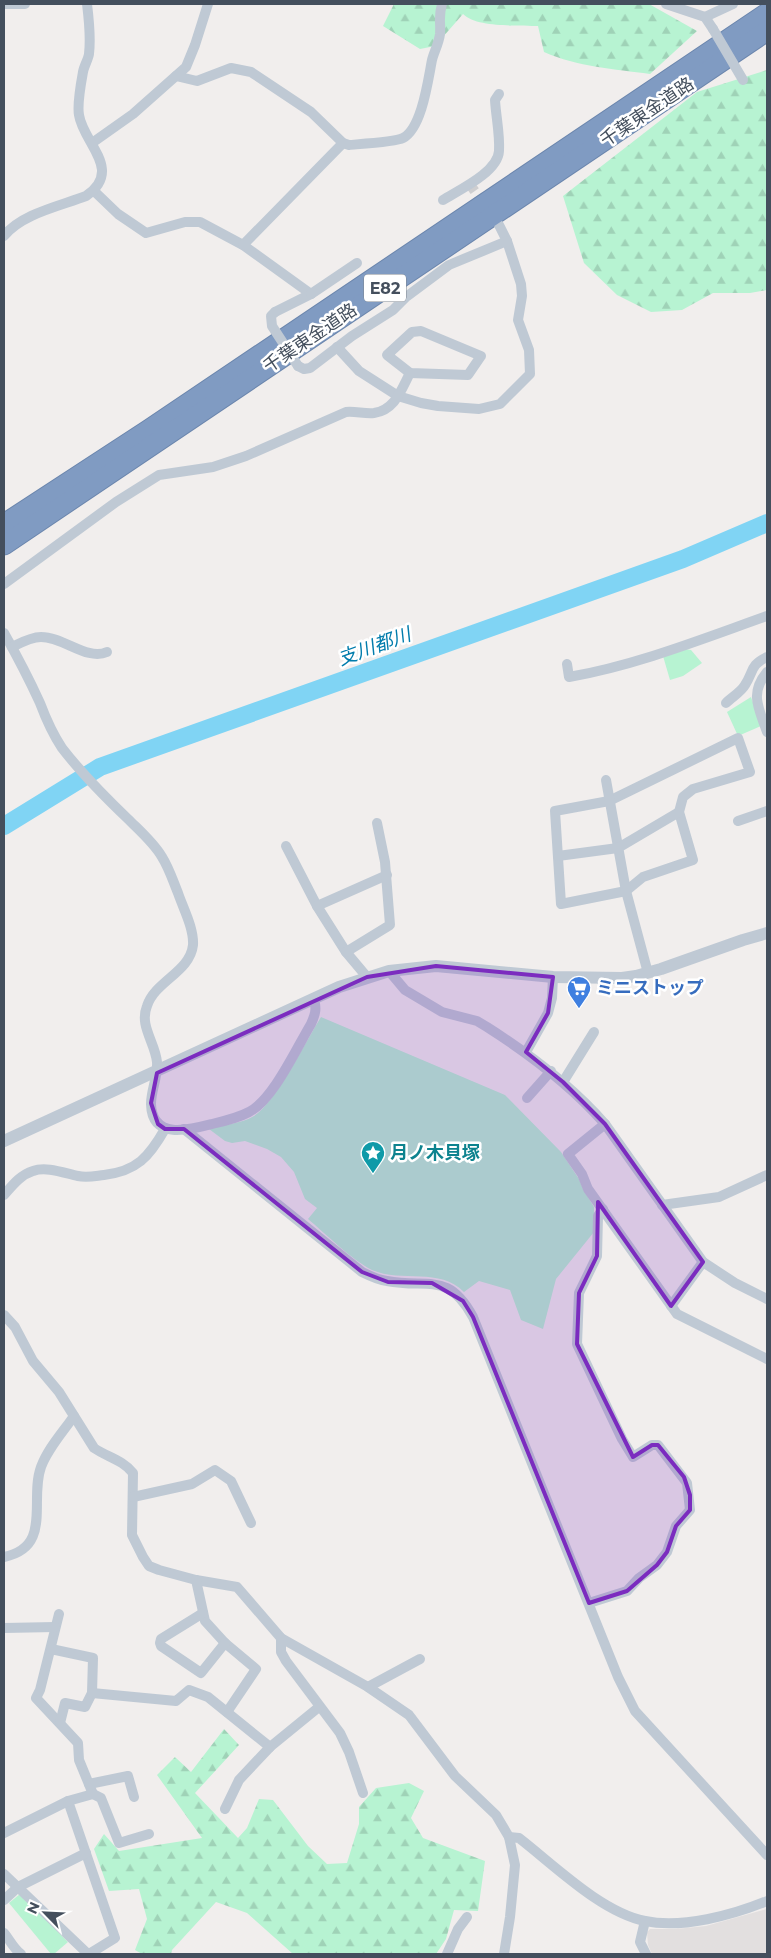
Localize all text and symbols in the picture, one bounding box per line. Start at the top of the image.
street label: 千葉東金道路 [596,73,698,151]
road number: E82 [364,274,406,302]
street label: 千葉東金道路 [259,299,361,377]
water label: 支川都川 [335,622,416,670]
supermarket icon: ミニストップ [566,975,592,1009]
place label: ミニストップ [596,977,704,999]
place icon: 月ノ木貝塚 [360,1140,386,1174]
place label: 月ノ木貝塚 [390,1142,480,1164]
north arrow [20,1888,70,1938]
text: N [23,1899,44,1917]

